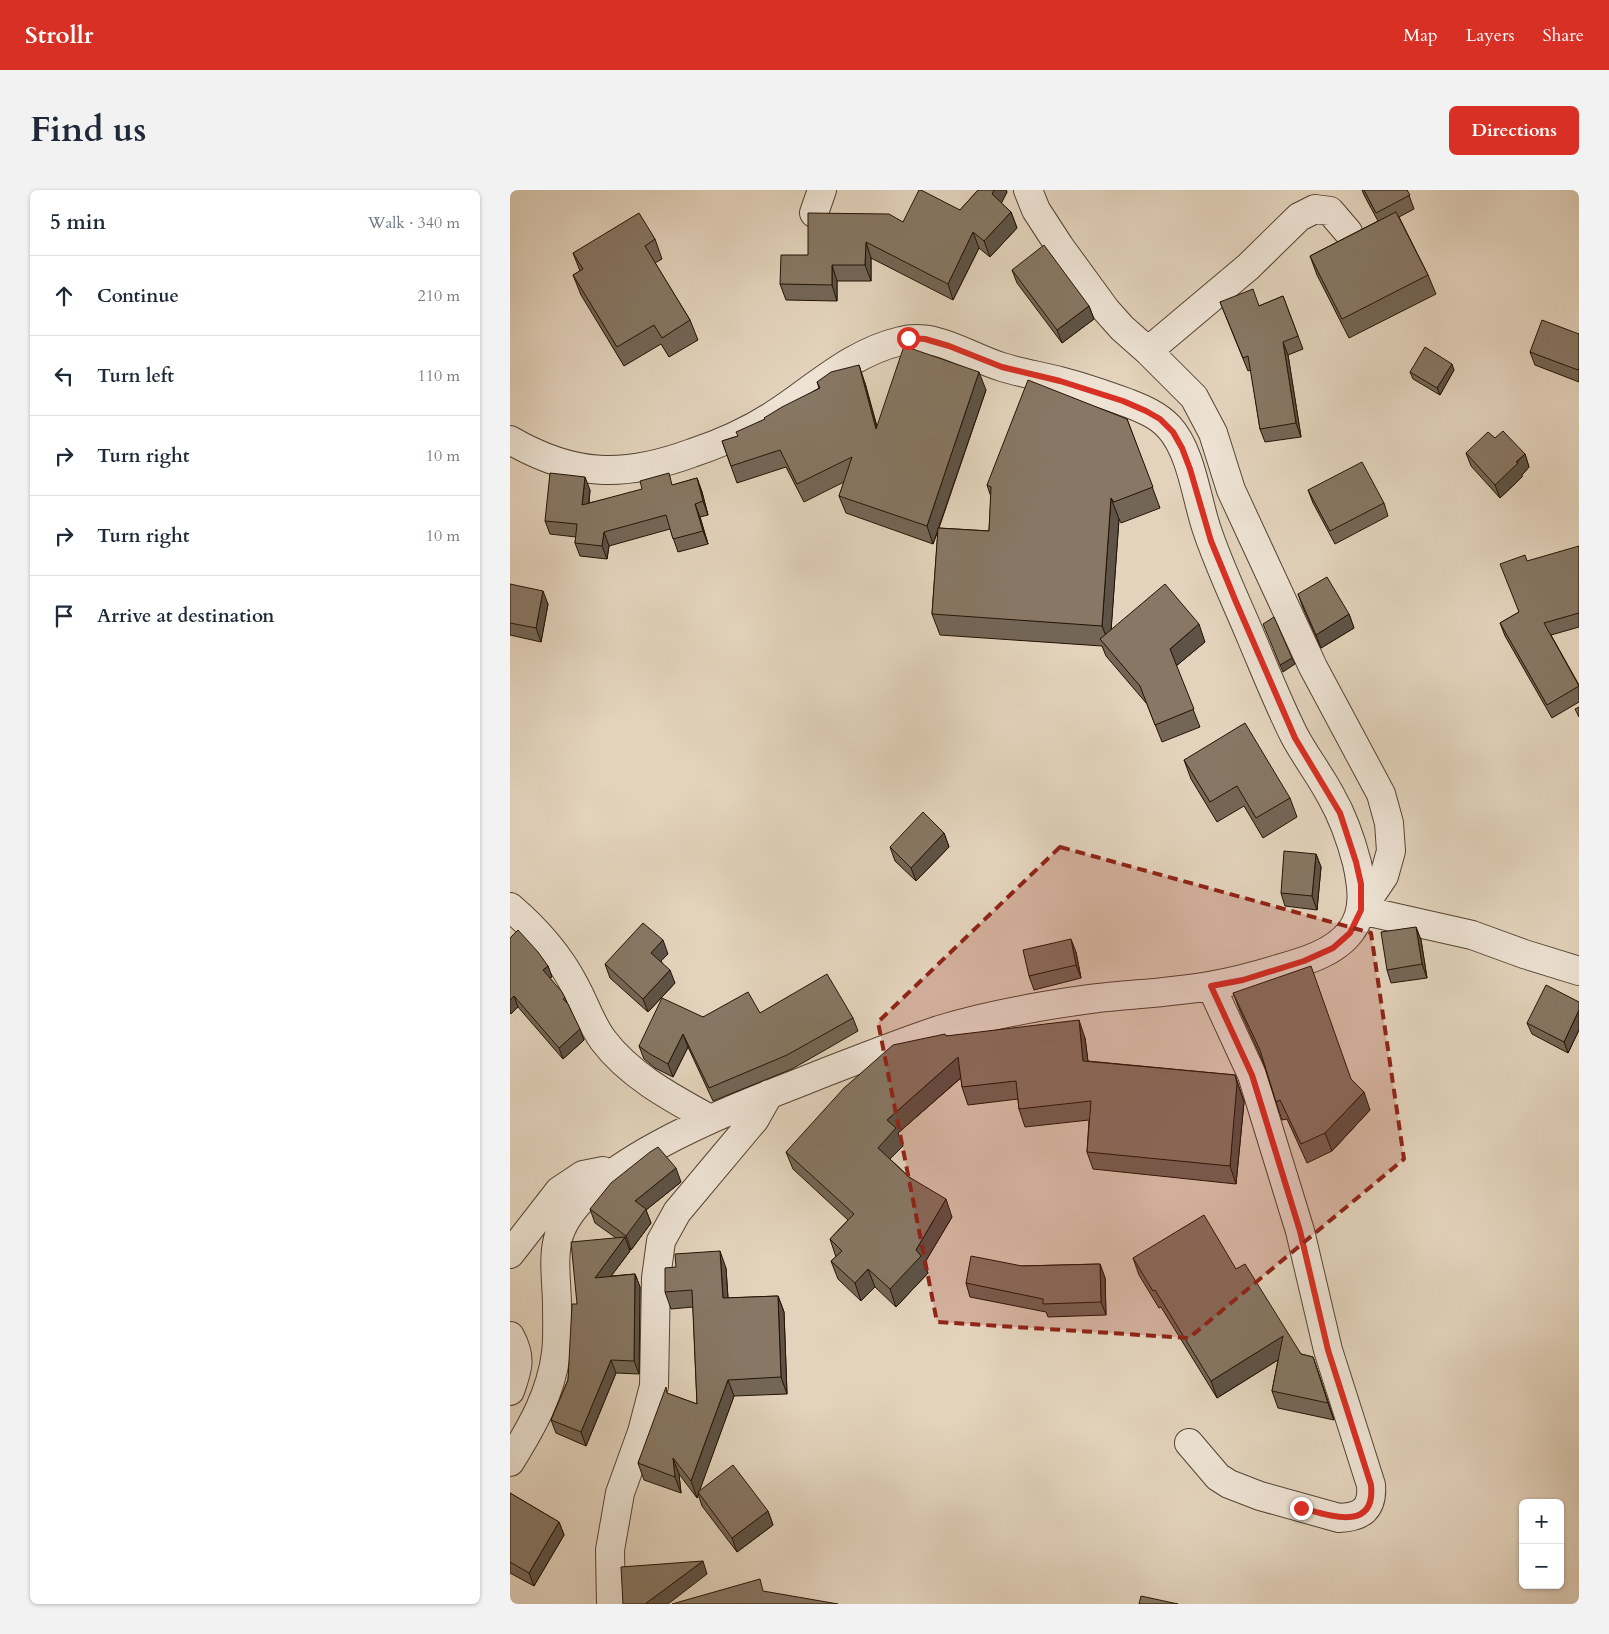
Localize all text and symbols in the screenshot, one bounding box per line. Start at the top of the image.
text: Strollr [25,19,93,52]
text: Map [1403,23,1438,48]
text: Layers [1466,23,1515,48]
text: Share [1543,23,1584,48]
text: Find us [30,106,146,154]
button: Directions [1449,106,1579,155]
text: 5 min [50,208,106,237]
text: Walk · 340 m [368,212,460,234]
icon: ahead [50,282,78,310]
text: Continue [97,283,179,309]
text: 210 m [418,285,460,307]
route start [897,327,920,350]
icon: left [50,362,78,390]
text: Turn left [97,363,174,389]
text: 110 m [418,365,460,387]
icon: right [50,442,78,470]
text: Turn right [97,443,189,469]
text: 10 m [426,445,460,467]
icon: right [50,522,78,550]
text: Turn right [97,523,189,549]
text: 10 m [426,525,460,547]
icon: arrive [50,602,78,630]
text: Arrive at destination [97,603,274,629]
route end [1290,1497,1313,1520]
map controls [1519,1499,1564,1589]
button: + [1519,1499,1564,1544]
button: − [1519,1544,1564,1589]

